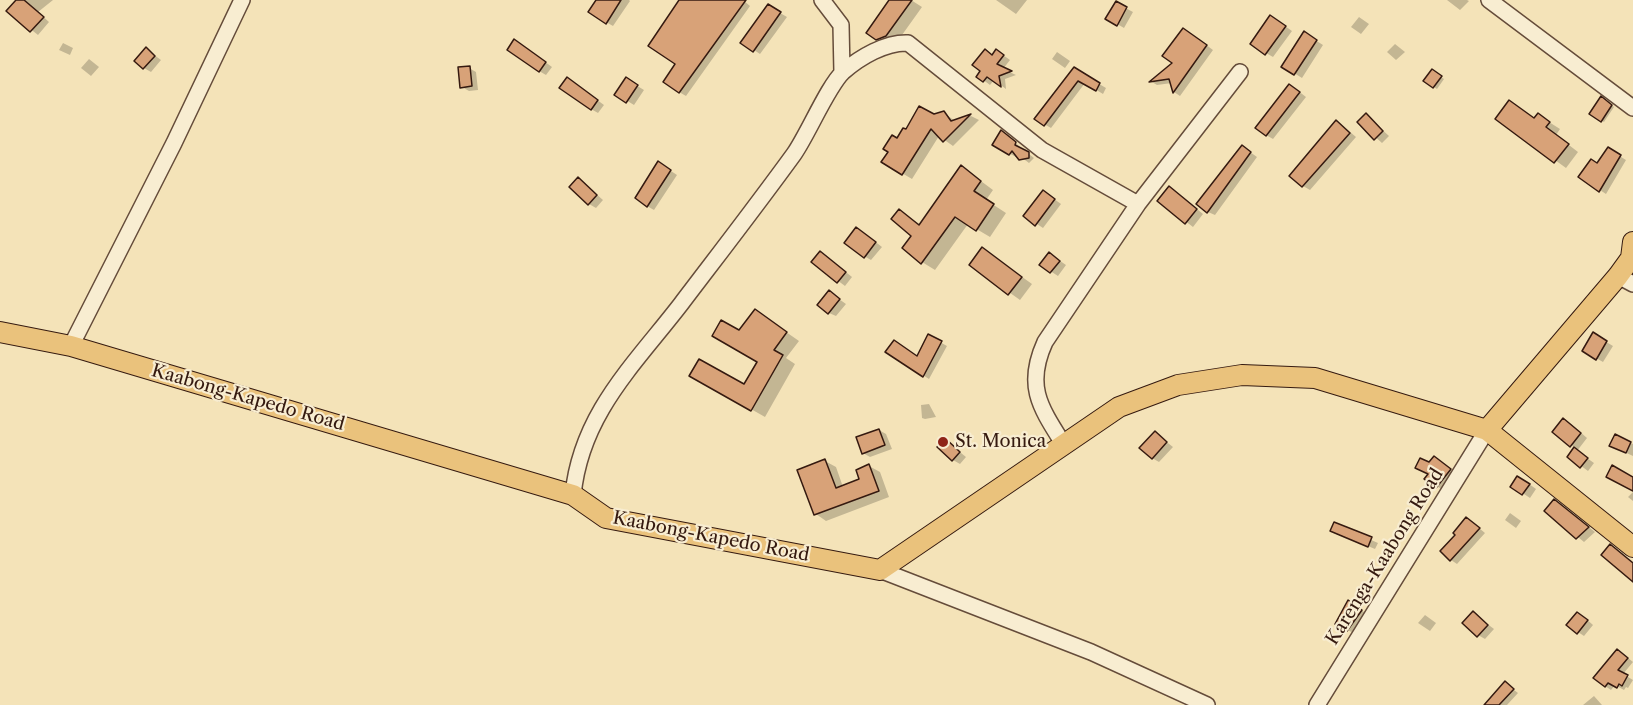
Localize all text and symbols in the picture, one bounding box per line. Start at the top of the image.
street label: Kaabong-Kapedo Road [149,360,347,436]
place label: St. Monica [955,431,1046,453]
marker: St. Monica [936,435,950,449]
street label: Karenga-Kaabong Road [1322,465,1448,649]
street label: Kaabong-Kapedo Road [611,507,811,567]

